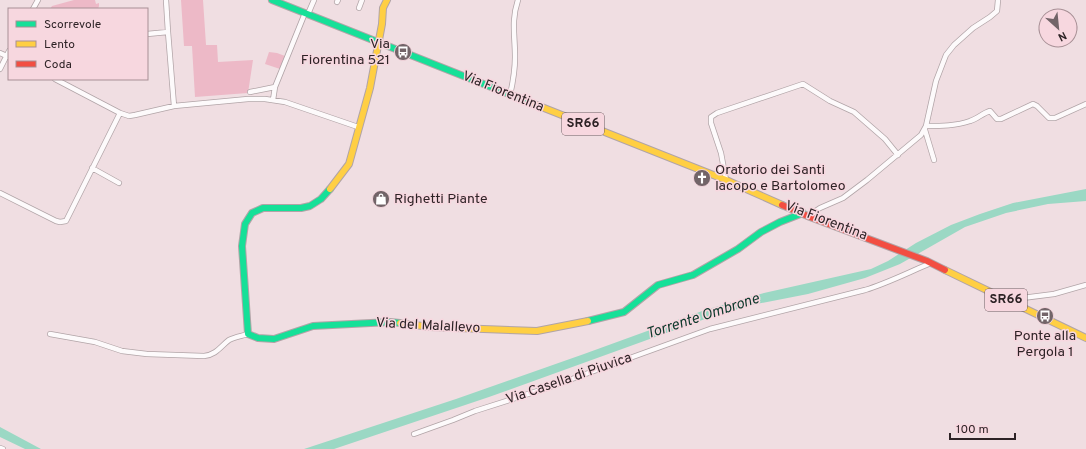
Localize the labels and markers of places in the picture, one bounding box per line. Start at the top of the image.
place label: Via Fiorentina 521 [301,36,390,69]
bus stop icon: Via Fiorentina 521 [393,42,413,62]
place label: Oratorio dei Santi Iacopo e Bartolomeo [715,162,846,195]
church icon: Oratorio dei Santi Iacopo e Bartolomeo [692,168,712,188]
shop icon: Righetti Piante [371,189,391,209]
place label: Righetti Piante [394,191,487,208]
bus stop icon: Ponte alla Pergola 1 [1035,306,1055,326]
place label: Ponte alla Pergola 1 [1014,328,1076,361]

